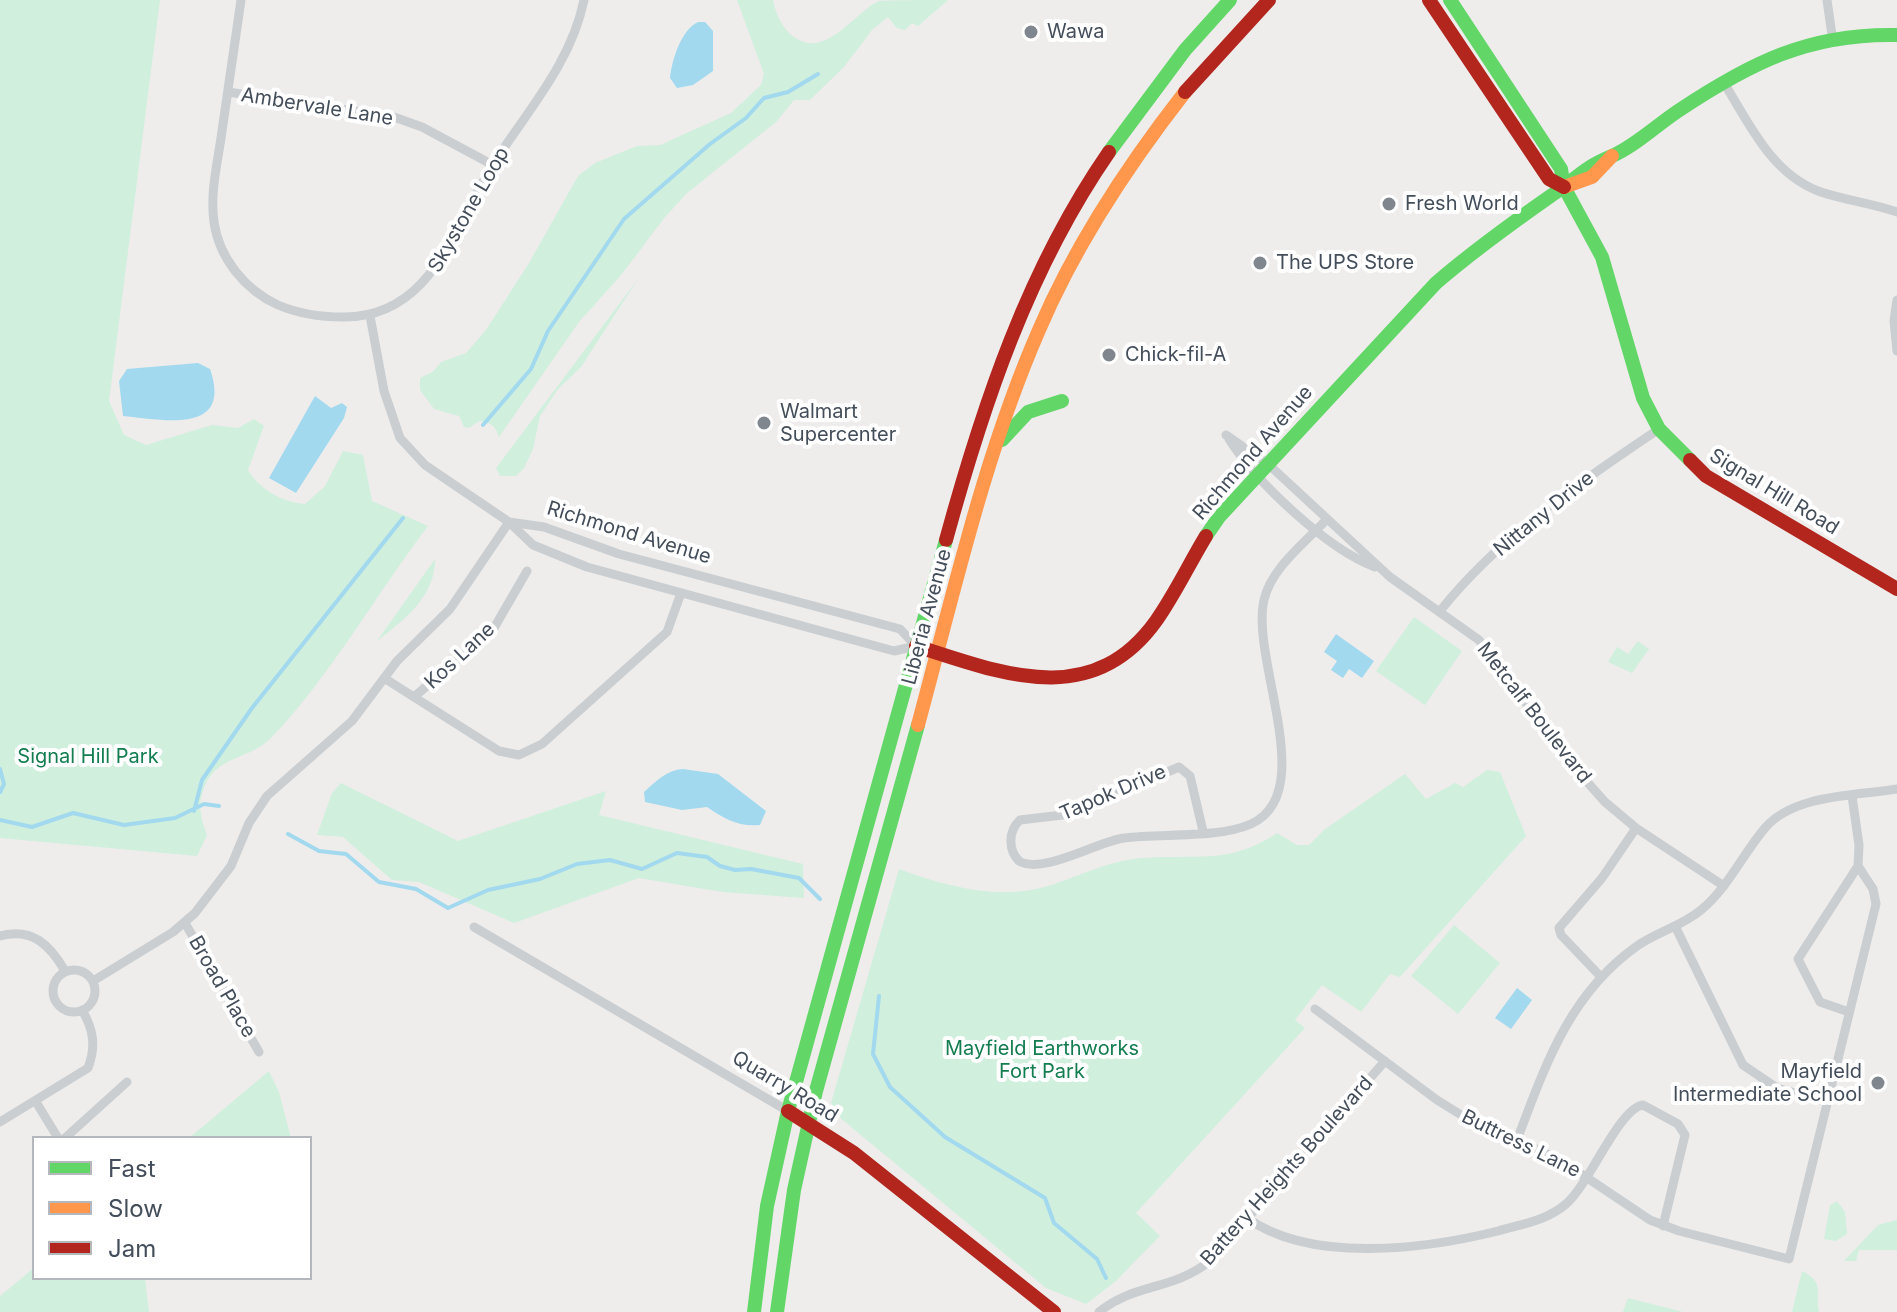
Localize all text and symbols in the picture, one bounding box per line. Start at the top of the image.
place label: Wawa [1047,20,1105,44]
marker: Wawa [1022,23,1040,41]
street label: Ambervale Lane [239,83,395,131]
street label: Skystone Loop [423,143,515,277]
place label: Fresh World [1405,192,1519,216]
marker: Fresh World [1380,195,1398,213]
place label: The UPS Store [1276,251,1414,275]
marker: The UPS Store [1251,254,1269,272]
place label: Chick-fil-A [1125,343,1226,367]
marker: Chick-fil-A [1100,346,1118,364]
street label: Richmond Avenue [1188,381,1318,525]
place label: Walmart Supercenter [780,400,896,447]
marker: Walmart Supercenter [755,414,773,432]
street label: Signal Hill Road [1705,444,1843,540]
street label: Nittany Drive [1489,466,1599,562]
street label: Richmond Avenue [544,497,714,569]
street label: Liberia Avenue [897,546,957,688]
street label: Kos Lane [420,618,500,694]
street label: Metcalf Boulevard [1472,638,1596,788]
park label: Signal Hill Park [17,745,159,769]
street label: Tapok Drive [1056,760,1170,826]
street label: Broad Place [183,932,261,1042]
park label: Mayfield Earthworks Fort Park [945,1037,1139,1084]
street label: Quarry Road [728,1046,842,1128]
place label: Mayfield Intermediate School [1673,1060,1862,1107]
street label: Battery Heights Boulevard [1196,1072,1378,1270]
marker: Mayfield Intermediate School [1869,1074,1887,1092]
street label: Buttress Lane [1458,1105,1584,1183]
legend [32,1136,312,1280]
text: Fast [108,1154,156,1183]
text: Slow [108,1194,163,1223]
text: Jam [108,1234,156,1263]

